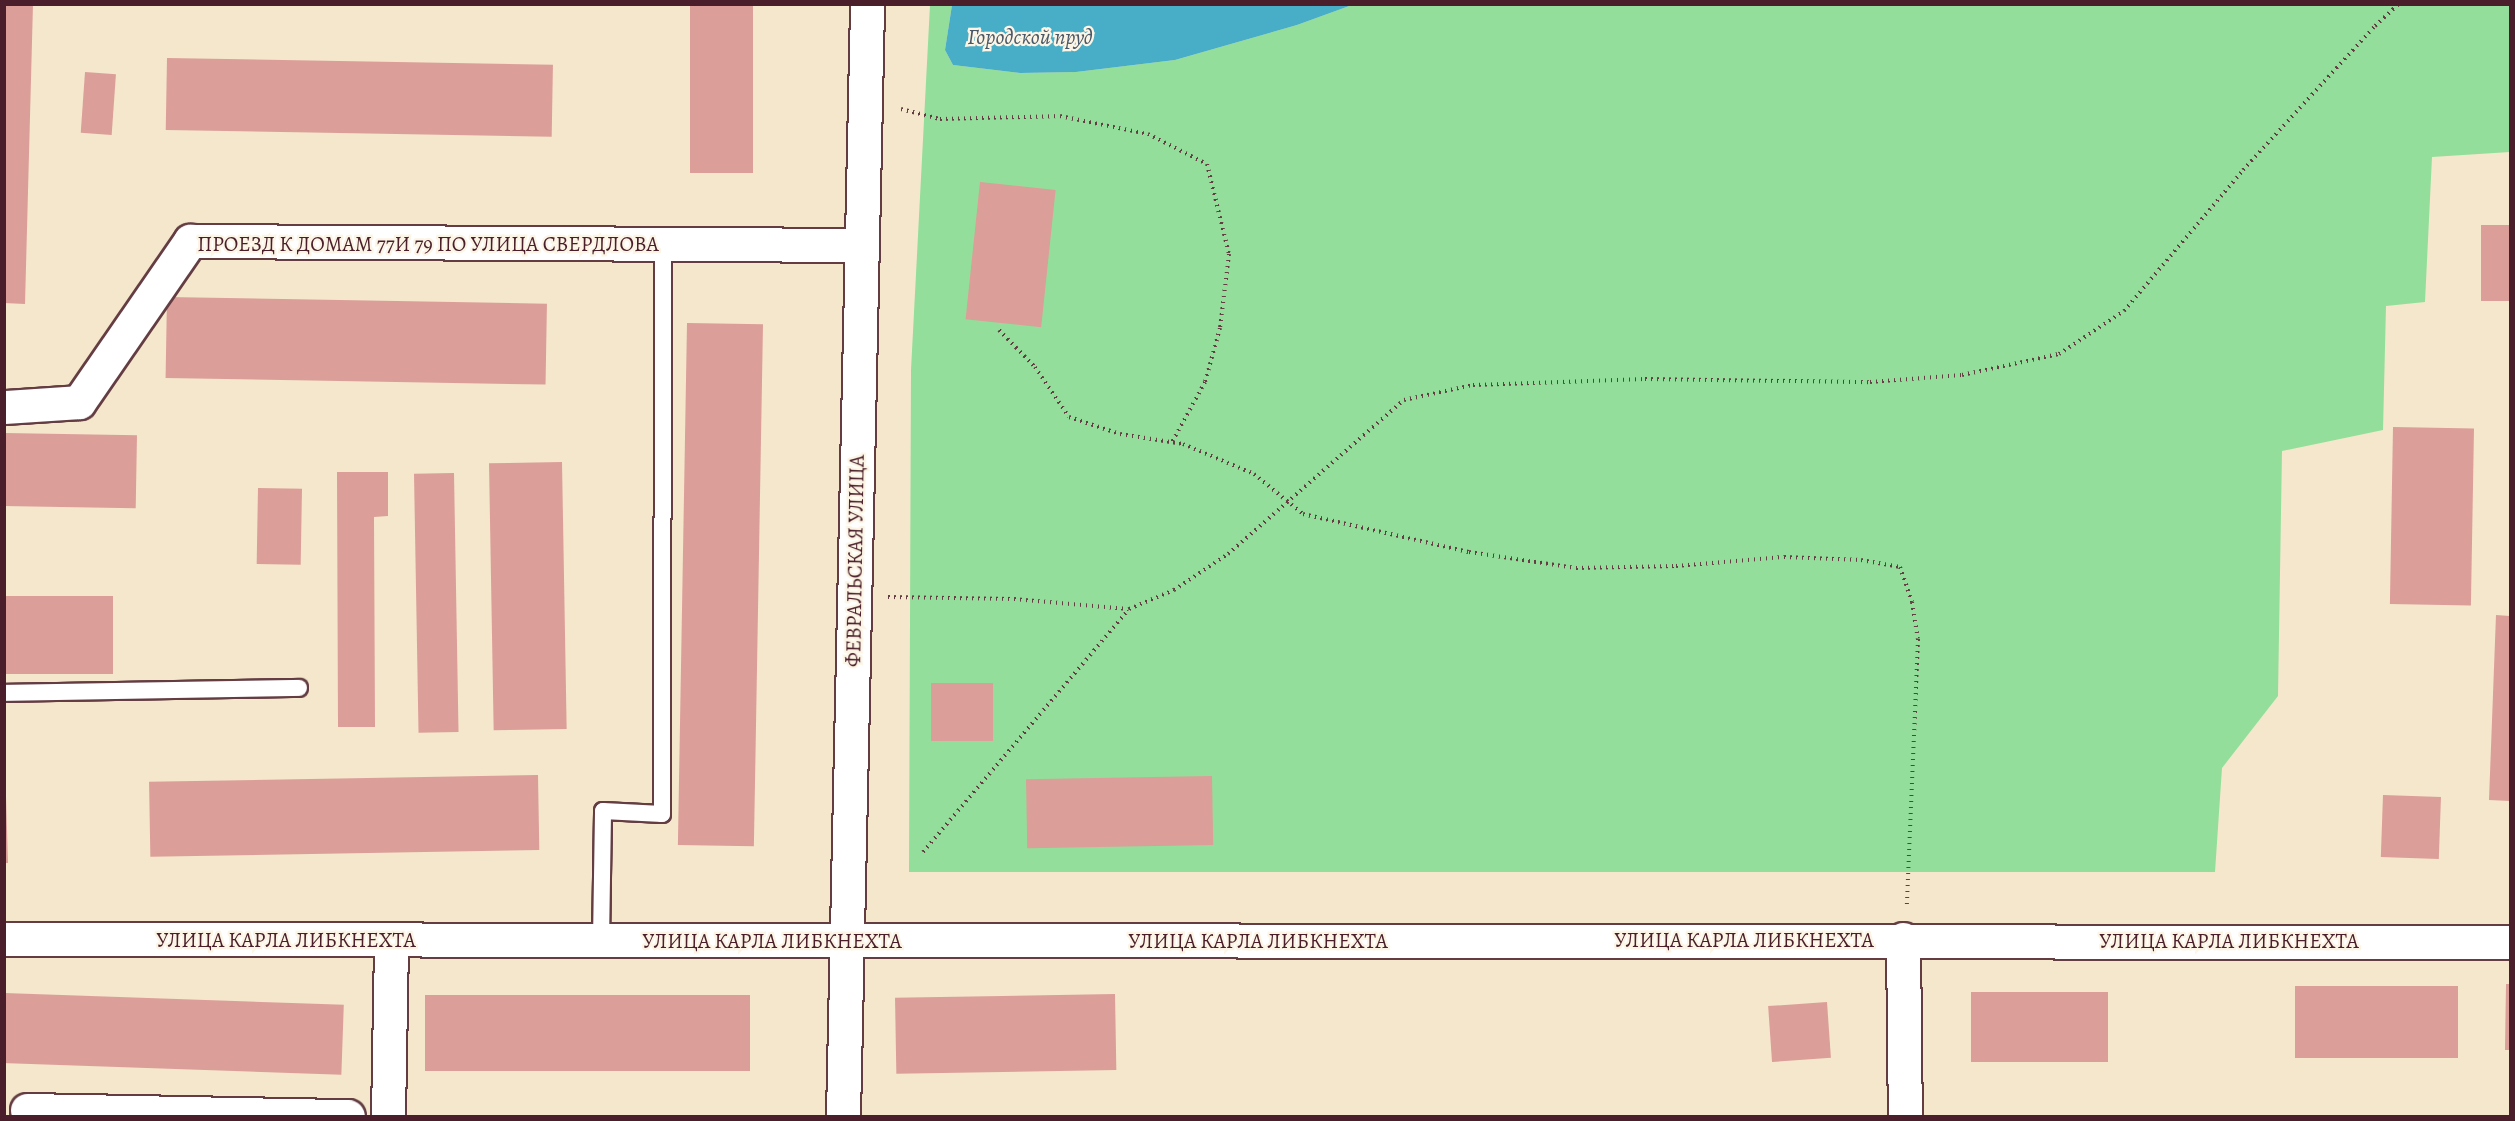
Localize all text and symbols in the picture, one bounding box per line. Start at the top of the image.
water label: Городской пруд [967,25,1093,51]
street label: ПРОЕЗД К ДОМАМ 77И 79 ПО УЛИЦА СВЕРДЛОВА [197,231,659,257]
street label: ФЕВРАЛЬСКАЯ УЛИЦА [841,455,869,667]
street label: УЛИЦА КАРЛА ЛИБКНЕХТА [156,927,416,953]
street label: УЛИЦА КАРЛА ЛИБКНЕХТА [1614,927,1874,953]
street label: УЛИЦА КАРЛА ЛИБКНЕХТА [642,928,902,954]
street label: УЛИЦА КАРЛА ЛИБКНЕХТА [1128,928,1388,954]
street label: УЛИЦА КАРЛА ЛИБКНЕХТА [2099,928,2359,954]

